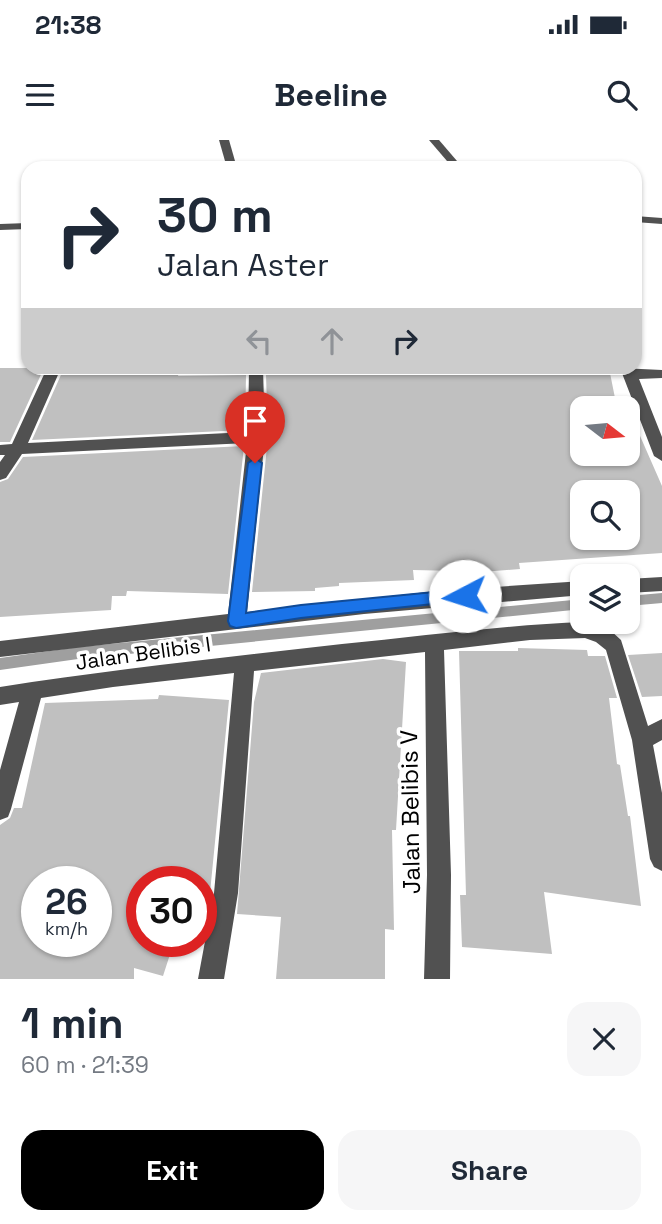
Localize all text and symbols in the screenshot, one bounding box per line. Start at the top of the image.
text: 21:38 [35,8,101,42]
text: Beeline [274,75,388,115]
icon: menu [21,76,59,114]
icon: search [603,76,641,114]
text: 30 m [157,184,273,246]
icon: right [42,189,133,280]
text: Jalan Aster [157,245,329,285]
icon: left [240,322,278,360]
icon: ahead [313,322,351,360]
icon: right [386,322,424,360]
pin [225,391,285,463]
north arrow [570,396,640,466]
map controls [570,396,640,634]
icon: arrive [236,402,274,440]
button: search [570,480,640,550]
position arrow [428,559,502,633]
button: layers [570,564,640,634]
street label: Jalan Belibis I [74,630,212,676]
street label: Jalan Belibis V [393,729,427,895]
speed limit sign: 30 [126,866,217,957]
text: 26 [45,880,88,924]
text: km/h [45,917,88,940]
text: 1 min [21,997,124,1050]
button: close [567,1002,641,1076]
text: 60 m · 21:39 [21,1050,149,1080]
button: Exit [21,1130,324,1210]
button: Share [338,1130,641,1210]

